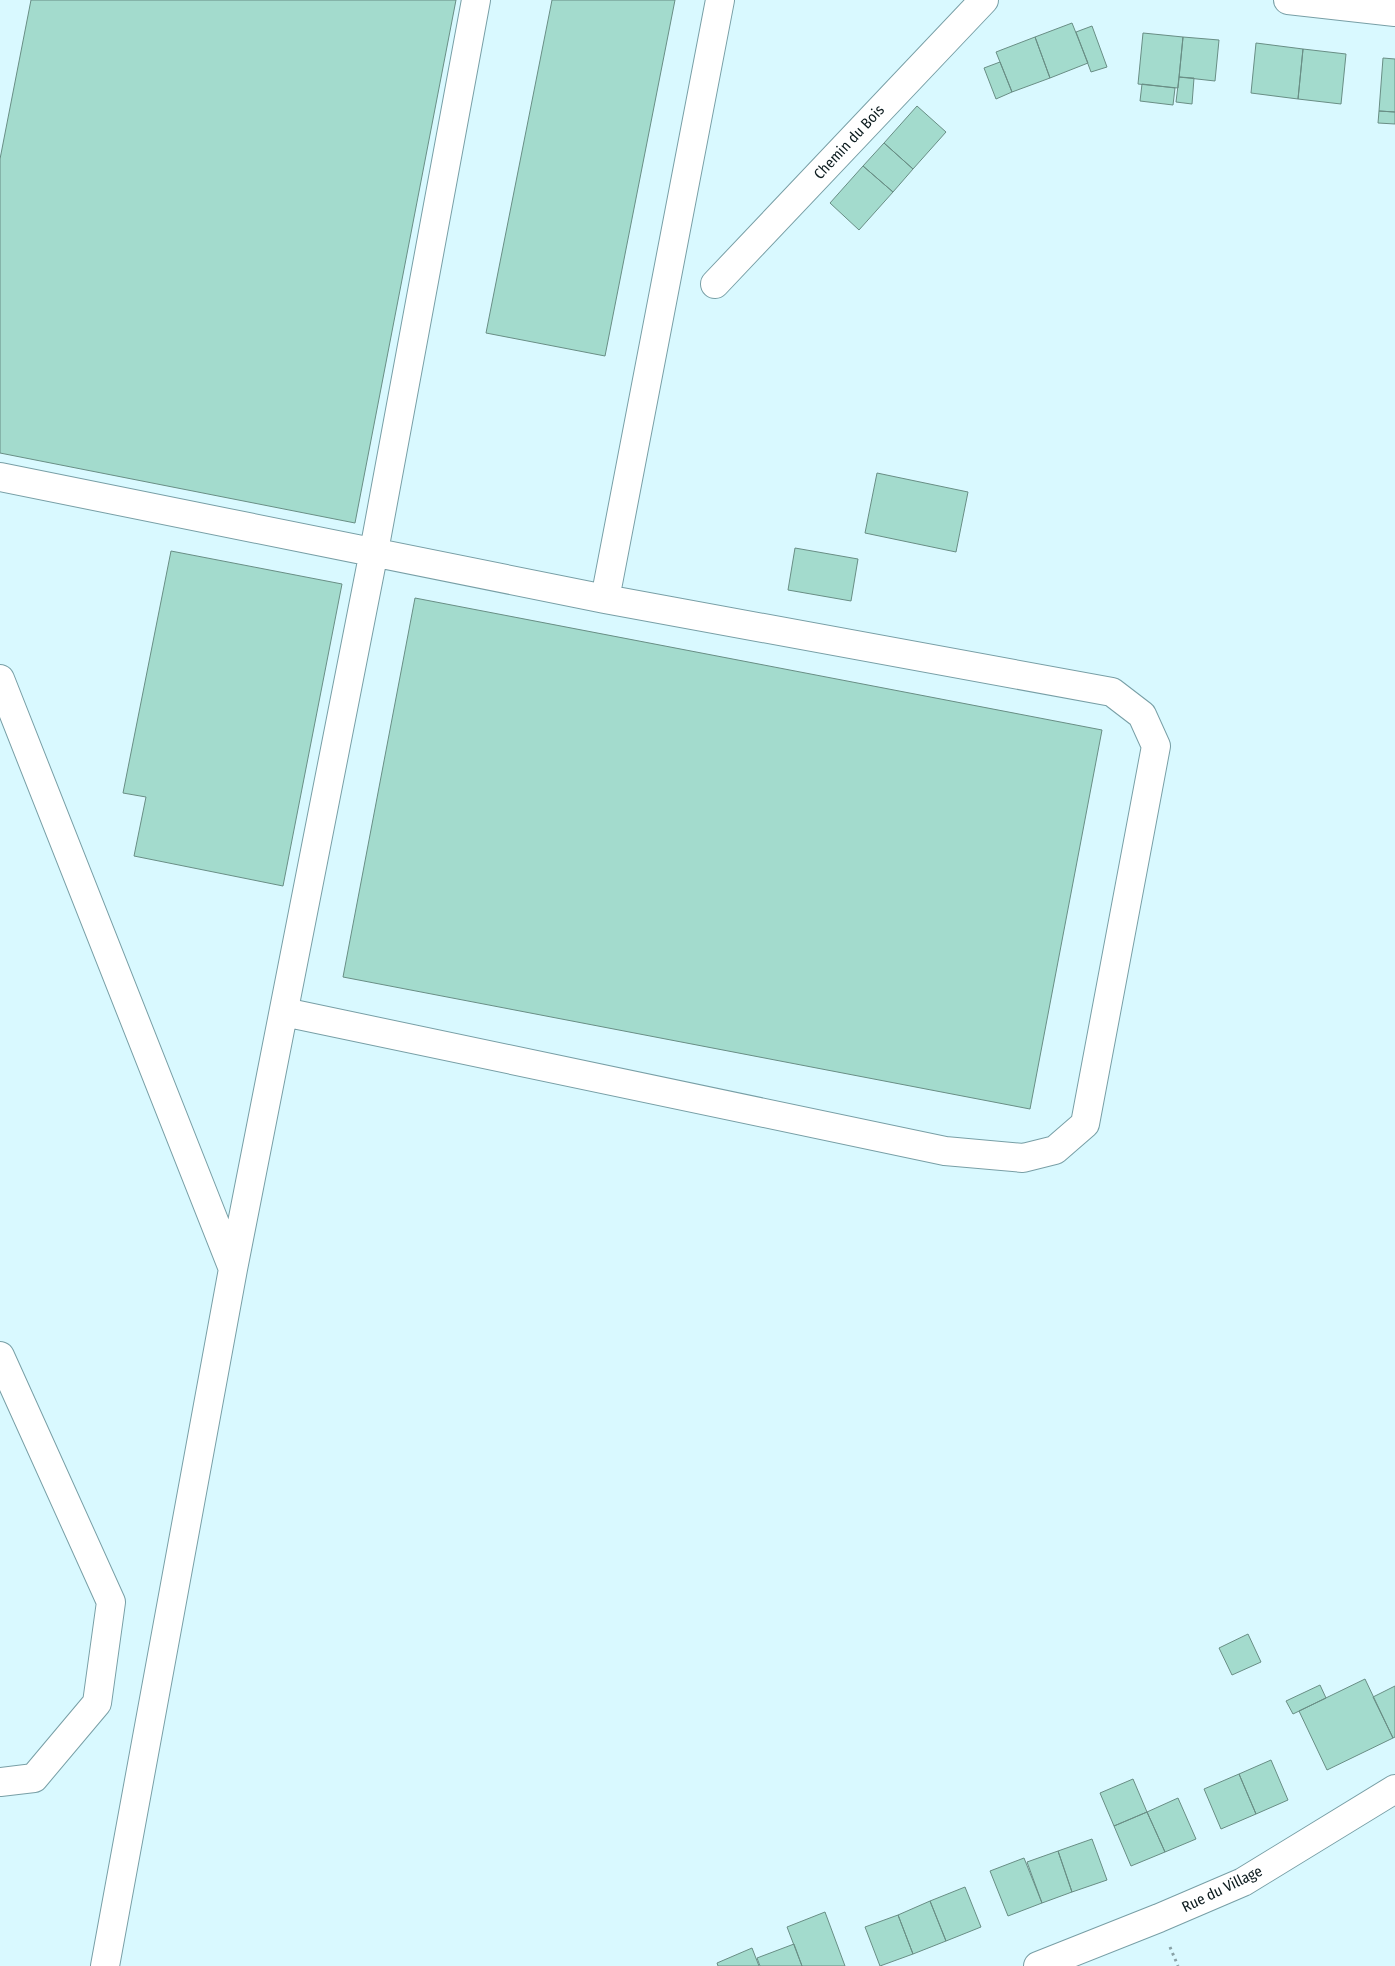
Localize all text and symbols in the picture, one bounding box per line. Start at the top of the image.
street label: Chemin du Bois [810,101,888,183]
street label: Rue du Village [1179,1862,1265,1916]

